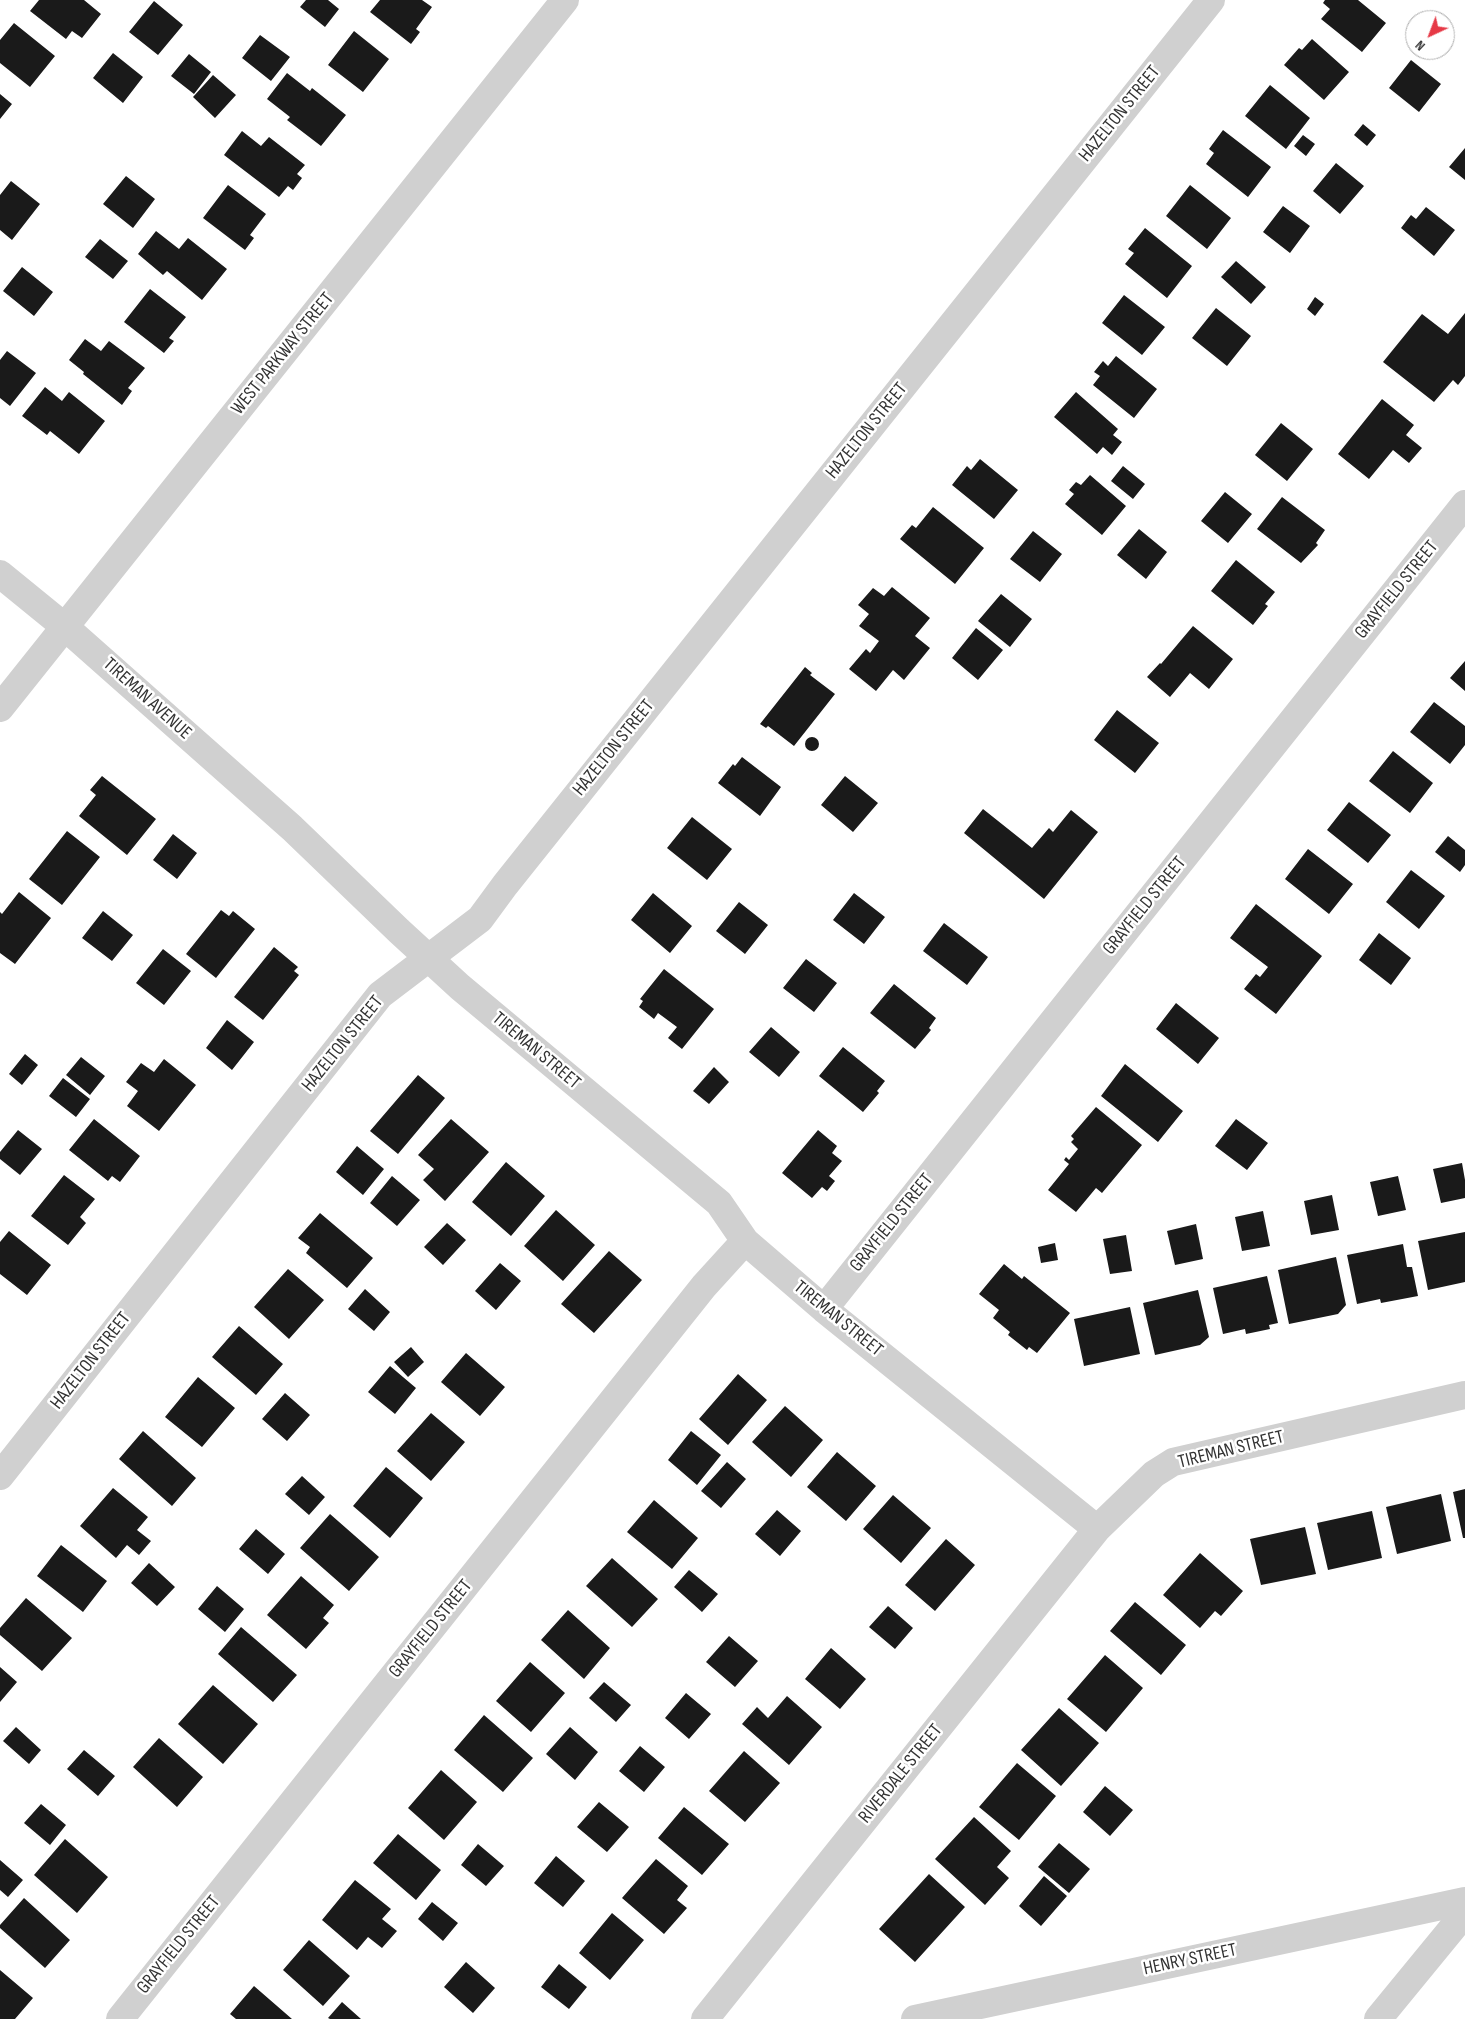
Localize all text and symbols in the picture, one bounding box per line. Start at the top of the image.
north arrow [1405,10,1455,60]
text: N [1412,37,1429,54]
street label: HAZELTON STREET [1074,61,1166,167]
street label: WEST PARKWAY STREET [227,288,339,420]
street label: HAZELTON STREET [821,378,913,484]
street label: GRAYFIELD STREET [1350,536,1444,644]
street label: TIREMAN AVENUE [98,653,196,745]
street label: HAZELTON STREET [568,695,660,801]
street label: GRAYFIELD STREET [1098,852,1192,960]
street label: HAZELTON STREET [297,991,389,1097]
street label: TIREMAN STREET [487,1008,585,1094]
street label: GRAYFIELD STREET [845,1169,939,1277]
street label: TIREMAN STREET [789,1276,887,1362]
street label: HAZELTON STREET [46,1308,136,1414]
street label: TIREMAN STREET [1176,1426,1286,1474]
street label: GRAYFIELD STREET [384,1575,478,1683]
street label: RIVERDALE STREET [854,1720,948,1828]
street label: GRAYFIELD STREET [132,1891,226,1999]
street label: HENRY STREET [1141,1939,1239,1981]

